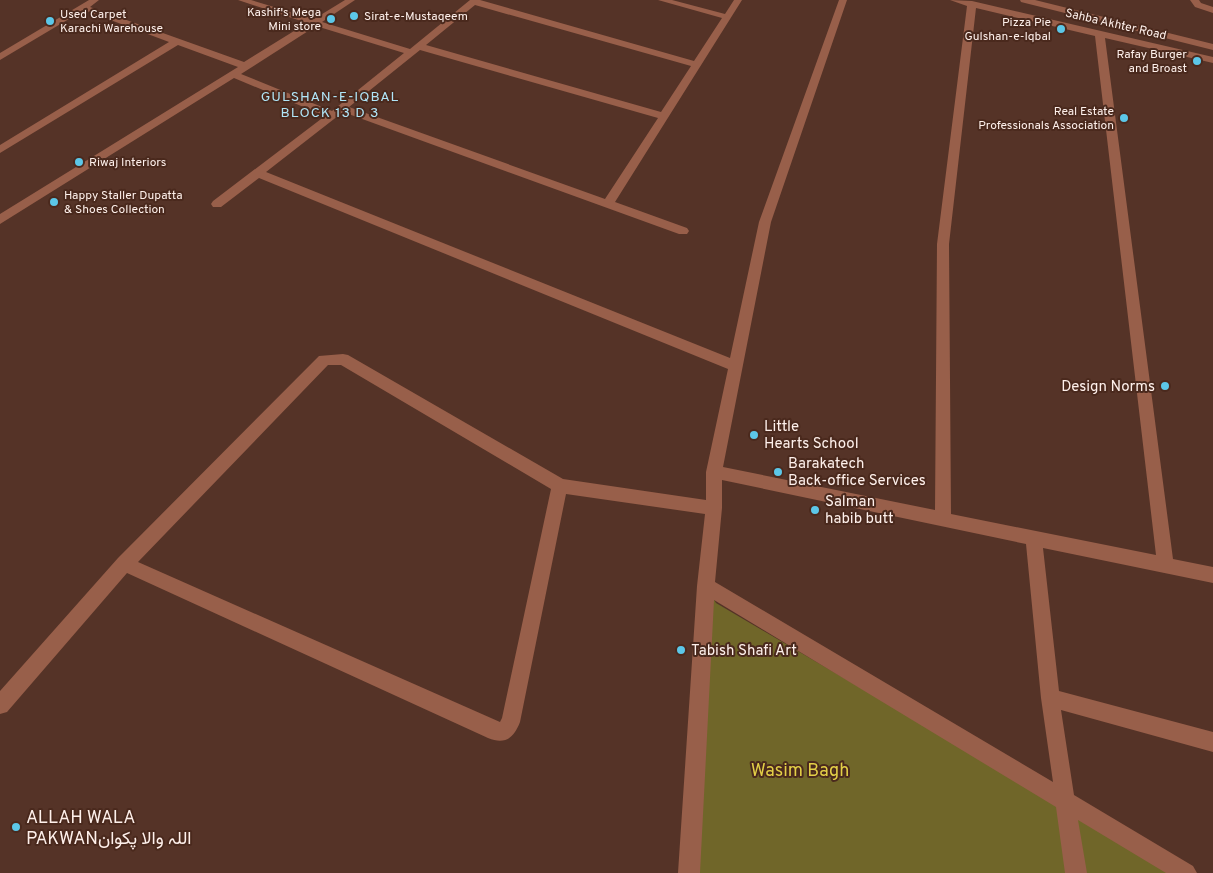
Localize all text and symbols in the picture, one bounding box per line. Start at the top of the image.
place label: Kashif's Mega Mini store [247,5,321,35]
street label: Sahba Akhter Road [1064,6,1168,44]
place label: Used Carpet Karachi Warehouse [60,7,163,37]
place label: Sirat-e-Mustaqeem [364,9,468,25]
marker: Sirat-e-Mustaqeem [348,10,360,22]
marker: Kashif's Mega Mini store [325,13,337,25]
marker: Used Carpet Karachi Warehouse [44,15,56,27]
place label: Pizza Pie Gulshan-e-Iqbal [965,15,1051,45]
marker: Pizza Pie Gulshan-e-Iqbal [1055,23,1067,35]
place label: Rafay Burger and Broast [1116,47,1187,77]
marker: Rafay Burger and Broast [1191,55,1203,67]
district label: GULSHAN-E-IQBAL BLOCK 13 D 3 [261,89,399,122]
place label: Real Estate Professionals Association [978,104,1114,134]
marker: Real Estate Professionals Association [1118,112,1130,124]
place label: Riwaj Interiors [89,155,166,171]
marker: Riwaj Interiors [73,156,85,168]
place label: Happy Staller Dupatta & Shoes Collection [64,188,182,218]
marker: Happy Staller Dupatta & Shoes Collection [48,196,60,208]
place label: Design Norms [1061,378,1155,397]
marker: Design Norms [1159,380,1171,392]
place label: Little Hearts School [764,418,859,454]
marker: Little Hearts School [748,429,760,441]
place label: Barakatech Back-office Services [788,455,926,491]
marker: Barakatech Back-office Services [772,466,784,478]
place label: Salman habib butt [825,493,894,529]
marker: Salman habib butt [809,504,821,516]
place label: Tabish Shafi Art [691,642,797,661]
marker: Tabish Shafi Art [675,644,687,656]
park label: Wasim Bagh [751,760,849,783]
place label: ALLAH WALA PAKWANاللہ والا پکوان [26,807,192,851]
marker: ALLAH WALA PAKWANاللہ والا پکوان [10,821,22,833]

